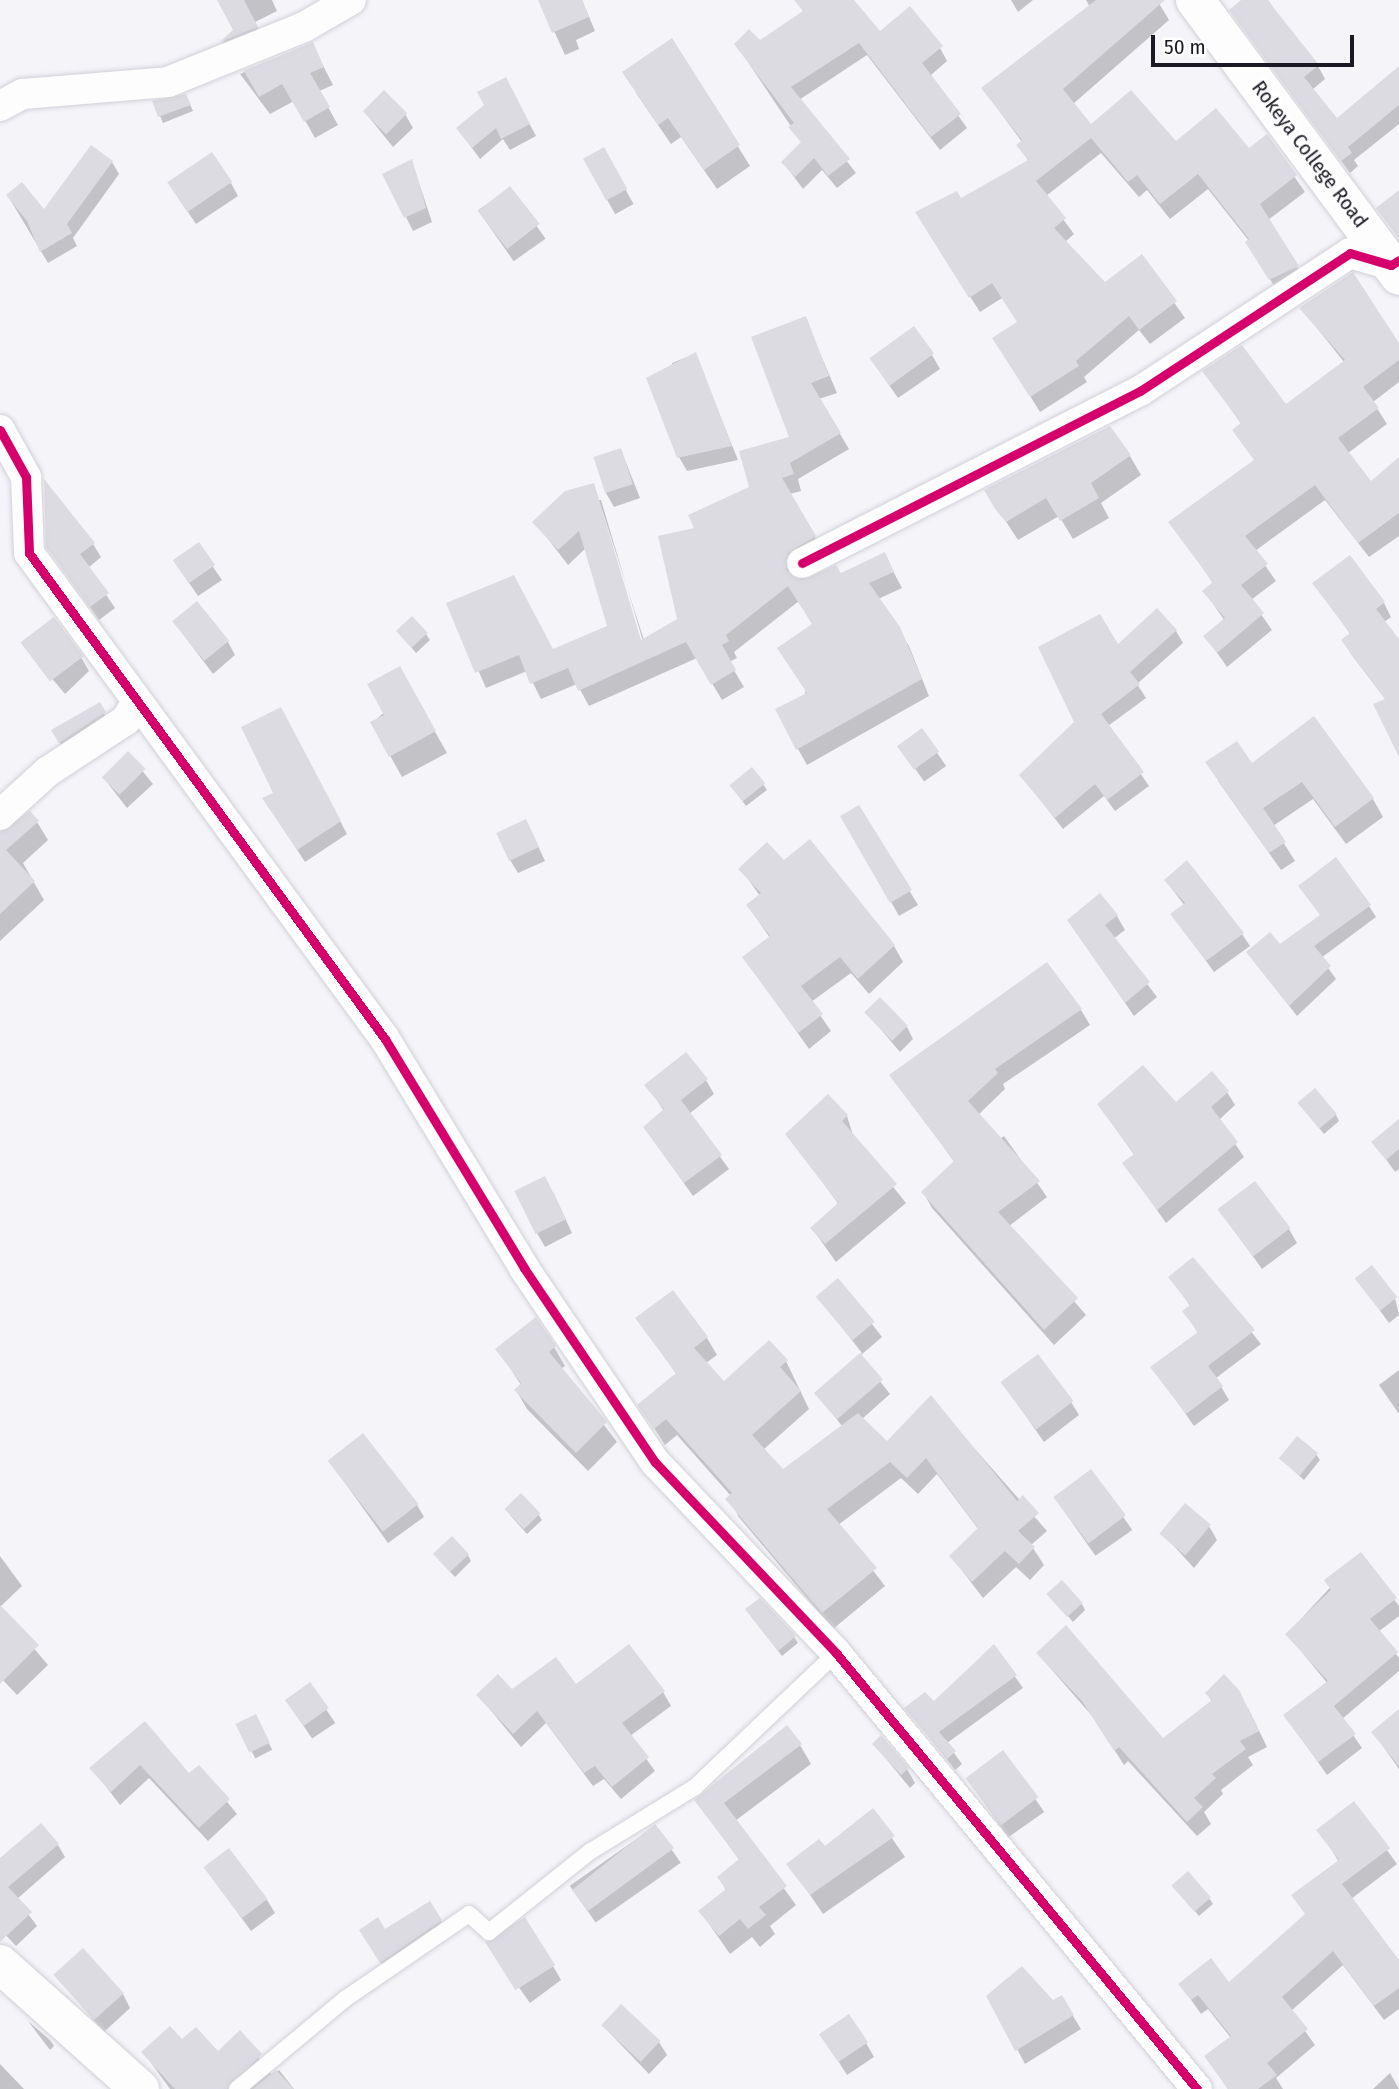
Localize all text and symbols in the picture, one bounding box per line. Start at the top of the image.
scale bar [1154,21,1357,65]
text: 50 m [1164,34,1206,60]
street label: Rokeya College Road [1247,76,1373,232]

